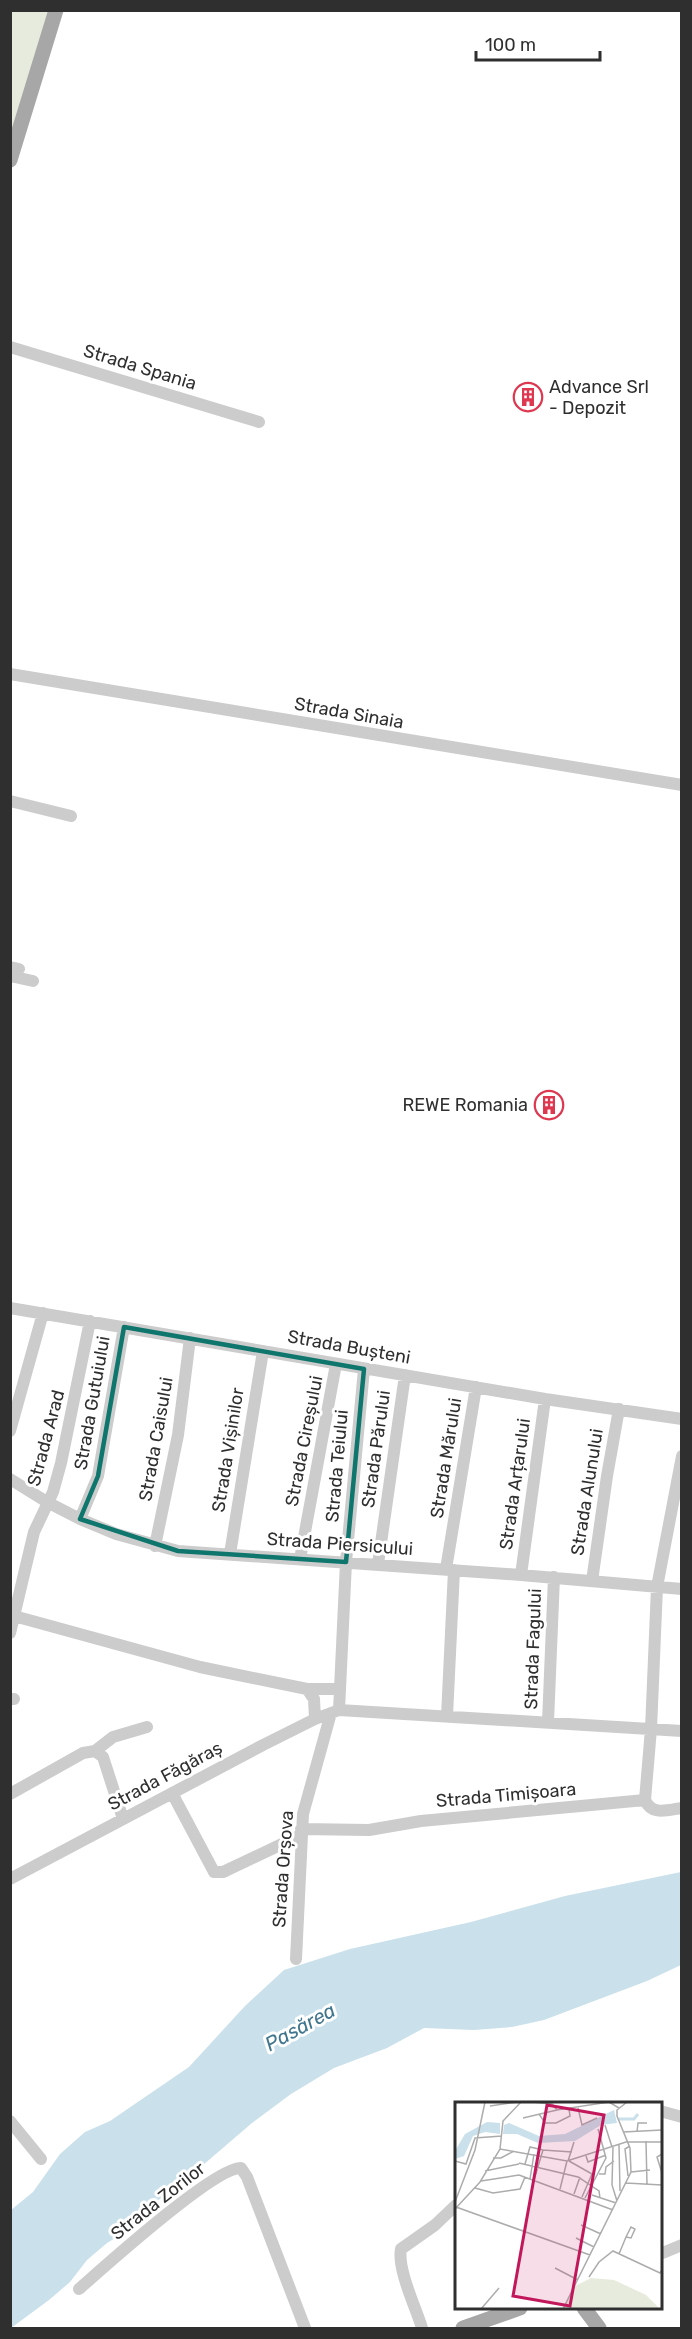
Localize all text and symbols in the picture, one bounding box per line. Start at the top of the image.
scale bar [476,24,600,62]
text: 100 m [485,34,536,56]
street label: Strada Spania [81,339,199,395]
place label: Advance Srl - Depozit [549,376,649,419]
building icon: Advance Srl - Depozit [512,381,544,413]
street label: Strada Sinaia [293,693,405,733]
building icon: REWE Romania [533,1089,565,1121]
place label: REWE Romania [402,1094,528,1116]
street label: Strada Bușteni [286,1325,412,1369]
street label: Strada Gutuiului [69,1334,115,1472]
street label: Strada Cireșului [281,1374,327,1508]
street label: Strada Caisului [134,1375,178,1503]
street label: Strada Vișinilor [207,1386,249,1514]
street label: Strada Arad [23,1387,69,1489]
street label: Strada Părului [357,1389,395,1509]
street label: Strada Mărului [426,1396,466,1520]
street label: Strada Teiului [321,1409,353,1523]
street label: Strada Arțarului [495,1417,535,1551]
street label: Strada Alunului [566,1427,608,1557]
street label: Strada Piersicului [266,1528,414,1560]
street label: Strada Fagului [520,1588,546,1710]
street label: Strada Făgăraș [104,1737,226,1815]
street label: Strada Timișoara [435,1778,577,1812]
street label: Strada Orșova [268,1810,298,1928]
water label: Pasărea [261,1998,340,2056]
inset map [455,2102,662,2309]
street label: Strada Zorilor [107,2157,210,2245]

